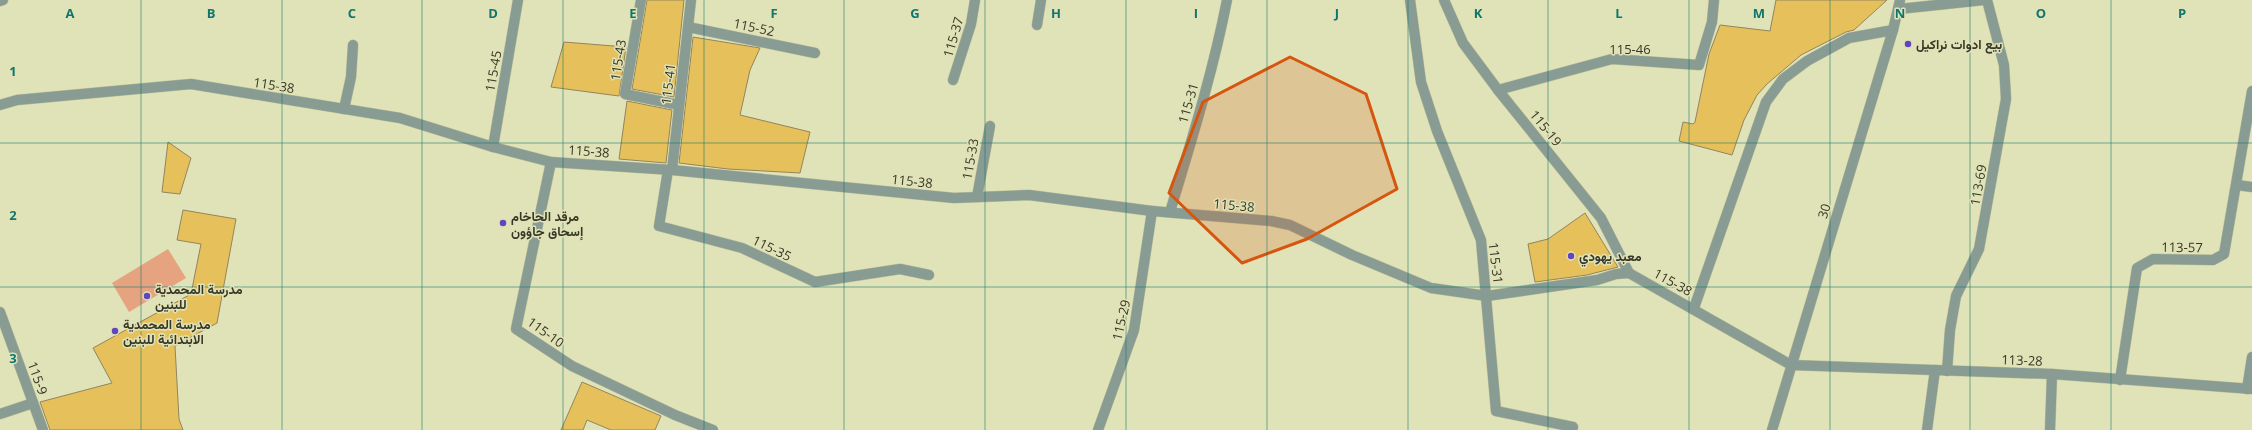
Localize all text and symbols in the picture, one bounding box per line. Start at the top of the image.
text: A [66,4,75,22]
text: B [207,4,216,22]
text: C [348,4,356,22]
text: D [488,4,498,22]
text: E [629,4,637,22]
text: F [770,4,778,22]
text: G [910,4,920,22]
text: H [1051,4,1061,22]
text: I [1194,4,1198,22]
text: J [1334,4,1339,22]
text: K [1474,4,1483,22]
text: L [1615,4,1623,22]
text: M [1753,4,1765,22]
text: N [1895,4,1905,22]
text: O [2036,4,2046,22]
text: P [2178,4,2186,22]
street label: 115-52 [732,14,776,40]
street label: 115-37 [939,15,967,59]
place label: بيع ادوات نراكيل [1916,35,2002,54]
street label: 115-43 [606,38,630,82]
marker: بيع ادوات نراكيل [1903,39,1913,49]
street label: 115-46 [1609,40,1651,58]
street label: 115-45 [481,49,505,93]
text: 1 [9,62,17,80]
street label: 115-41 [657,62,679,106]
street label: 115-38 [252,73,296,97]
street label: 115-31 [1174,81,1202,125]
street label: 115-19 [1526,106,1566,150]
street label: 115-33 [958,137,982,181]
street label: 115-38 [568,141,610,161]
street label: 113-69 [1966,163,1990,207]
street label: 115-38 [890,170,934,192]
street label: 115-38 [1213,194,1255,216]
street label: 30 [1813,201,1835,221]
text: 2 [9,206,17,224]
place label: مرقد الحاخام إسحاق جاؤون [511,207,583,241]
marker: مرقد الحاخام إسحاق جاؤون [498,218,508,228]
street label: 115-35 [749,231,795,265]
street label: 113-57 [2161,238,2203,256]
street label: 115-31 [1485,241,1507,285]
place label: معبد يهودي [1579,247,1642,267]
marker: معبد يهودي [1566,251,1576,261]
street label: 115-38 [1651,264,1695,300]
place label: مدرسة المحمدية للبنين [155,280,243,313]
marker: مدرسة المحمدية للبنين [142,291,152,301]
street label: 115-29 [1108,298,1134,342]
street label: 115-10 [524,313,568,351]
place label: مدرسة المحمدية الابتدائية للبنين [123,315,211,348]
marker: مدرسة المحمدية الابتدائية للبنين [110,326,120,336]
text: 3 [9,349,17,367]
street label: 113-28 [2001,350,2043,370]
street label: 115-9 [24,359,52,397]

